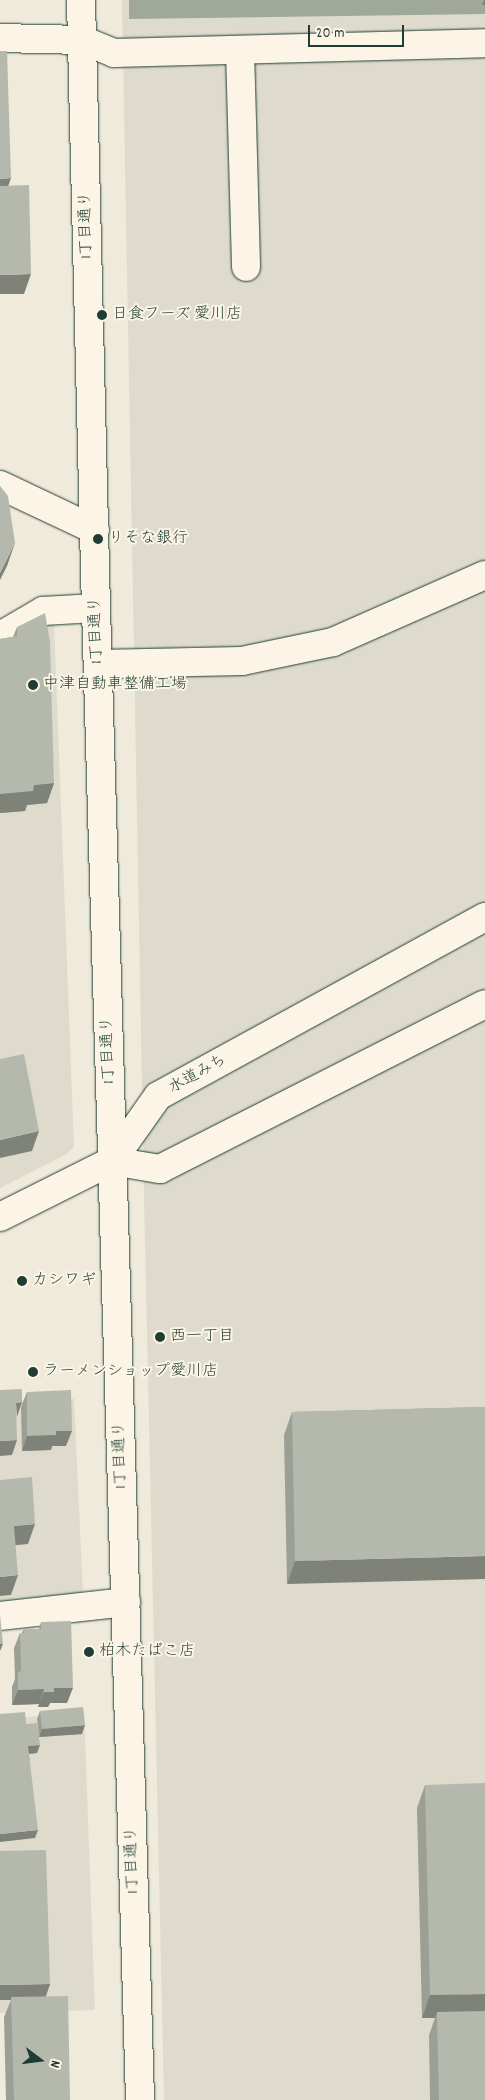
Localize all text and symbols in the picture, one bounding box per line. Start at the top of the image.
scale bar [310,15,406,47]
text: 20 m [316,23,344,45]
street label: 1丁目通り [77,191,97,259]
place label: 日食フーズ 愛川店 [112,305,243,325]
marker: 日食フーズ 愛川店 [96,309,108,321]
place label: りそな銀行 [108,529,188,549]
marker: りそな銀行 [92,533,104,545]
street label: 1丁目通り [86,596,108,664]
place label: 中津自動車整備工場 [43,675,187,695]
marker: 中津自動車整備工場 [27,679,39,691]
street label: 1丁目通り [98,1016,120,1084]
street label: 水道みち [165,1051,231,1099]
place label: カシワギ [32,1271,96,1291]
marker: カシワギ [16,1275,28,1287]
place label: 西一丁目 [170,1327,234,1347]
marker: 西一丁目 [154,1331,166,1343]
place label: ラーメンショップ愛川店 [43,1362,219,1382]
marker: ラーメンショップ愛川店 [27,1366,39,1378]
street label: 1丁目通り [110,1421,132,1489]
place label: 柏木たばこ店 [99,1642,195,1662]
marker: 柏木たばこ店 [83,1646,95,1658]
street label: 1丁目通り [122,1826,144,1894]
north arrow [15,2035,65,2085]
text: N [44,2058,65,2070]

